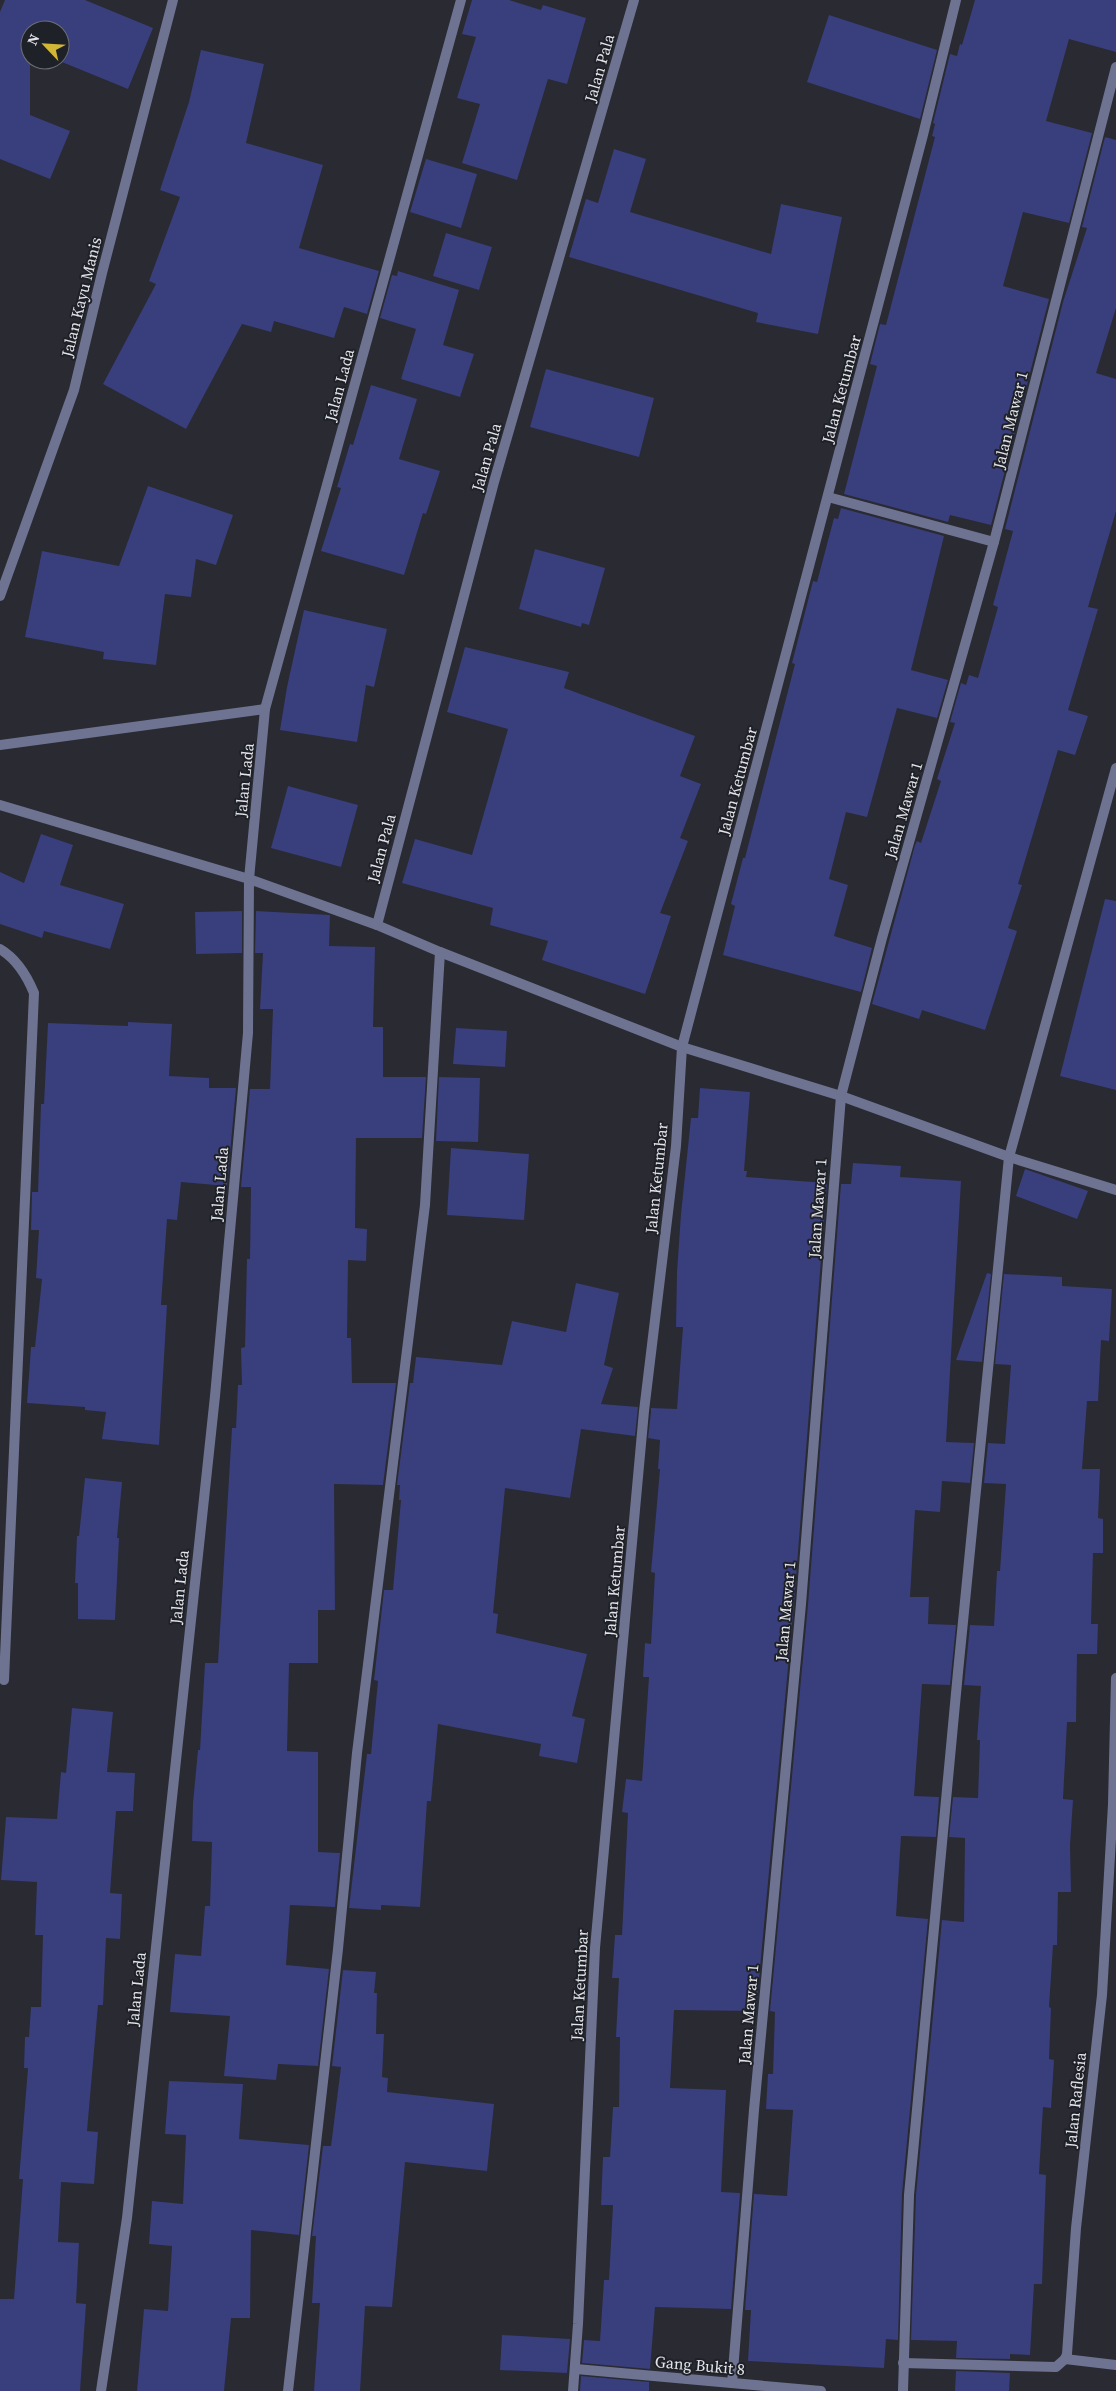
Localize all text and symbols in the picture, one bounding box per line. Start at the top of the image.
north arrow [20,20,70,70]
street label: Jalan Pala [578,30,619,106]
text: N [22,31,44,48]
street label: Jalan Kayu Manis [55,235,107,360]
street label: Jalan Ketumbar [816,332,866,447]
street label: Jalan Lada [318,345,359,425]
street label: Jalan Mawar 1 [987,369,1033,472]
street label: Jalan Pala [465,419,506,495]
street label: Jalan Ketumbar [712,724,762,839]
street label: Jalan Lada [229,741,259,819]
street label: Jalan Mawar 1 [878,759,927,862]
street label: Jalan Pala [361,810,401,886]
street label: Jalan Ketumbar [639,1121,673,1236]
street label: Jalan Lada [205,1145,233,1223]
street label: Jalan Mawar 1 [802,1157,831,1260]
street label: Jalan Ketumbar [598,1524,630,1638]
street label: Jalan Lada [164,1548,194,1626]
street label: Jalan Mawar 1 [770,1560,800,1663]
street label: Jalan Ketumbar [565,1929,593,2042]
street label: Jalan Lada [121,1950,151,2028]
street label: Jalan Mawar 1 [733,1963,763,2066]
street label: Jalan Raflesia [1059,2050,1091,2150]
street label: Gang Bukit 8 [654,2350,746,2380]

